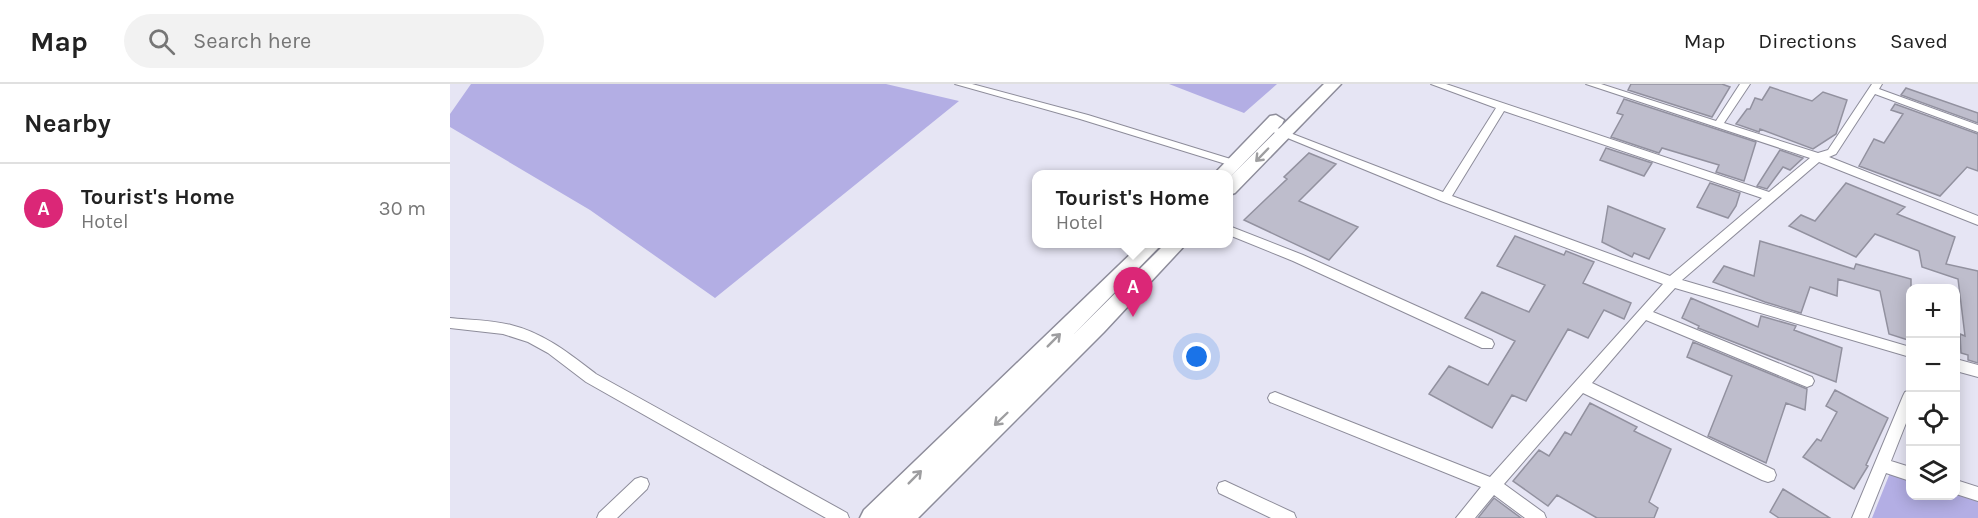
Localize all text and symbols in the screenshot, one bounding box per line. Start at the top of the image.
search box [124,14,544,68]
text: Map [30,25,88,58]
icon: search [145,25,178,58]
text: Search here [193,28,311,54]
text: Map [1684,29,1725,53]
text: Directions [1758,29,1857,53]
text: Saved [1890,29,1948,53]
text: Nearby [24,108,111,139]
one-way arrow [1254,148,1269,163]
popup [1032,170,1233,248]
text: Tourist's Home [81,184,235,210]
text: Tourist's Home [1056,185,1209,211]
text: A [37,197,50,220]
text: 30 m [379,197,426,220]
text: Hotel [81,210,129,233]
text: Hotel [1056,211,1103,234]
pin: A [1114,268,1152,317]
map controls [1906,284,1960,500]
button: + [1906,284,1960,338]
one-way arrow [1046,333,1061,347]
button: − [1906,338,1960,392]
your location [1182,342,1211,371]
button: locate [1906,392,1960,446]
one-way arrow [994,411,1009,426]
button: layers [1906,446,1960,500]
one-way arrow [908,470,923,484]

